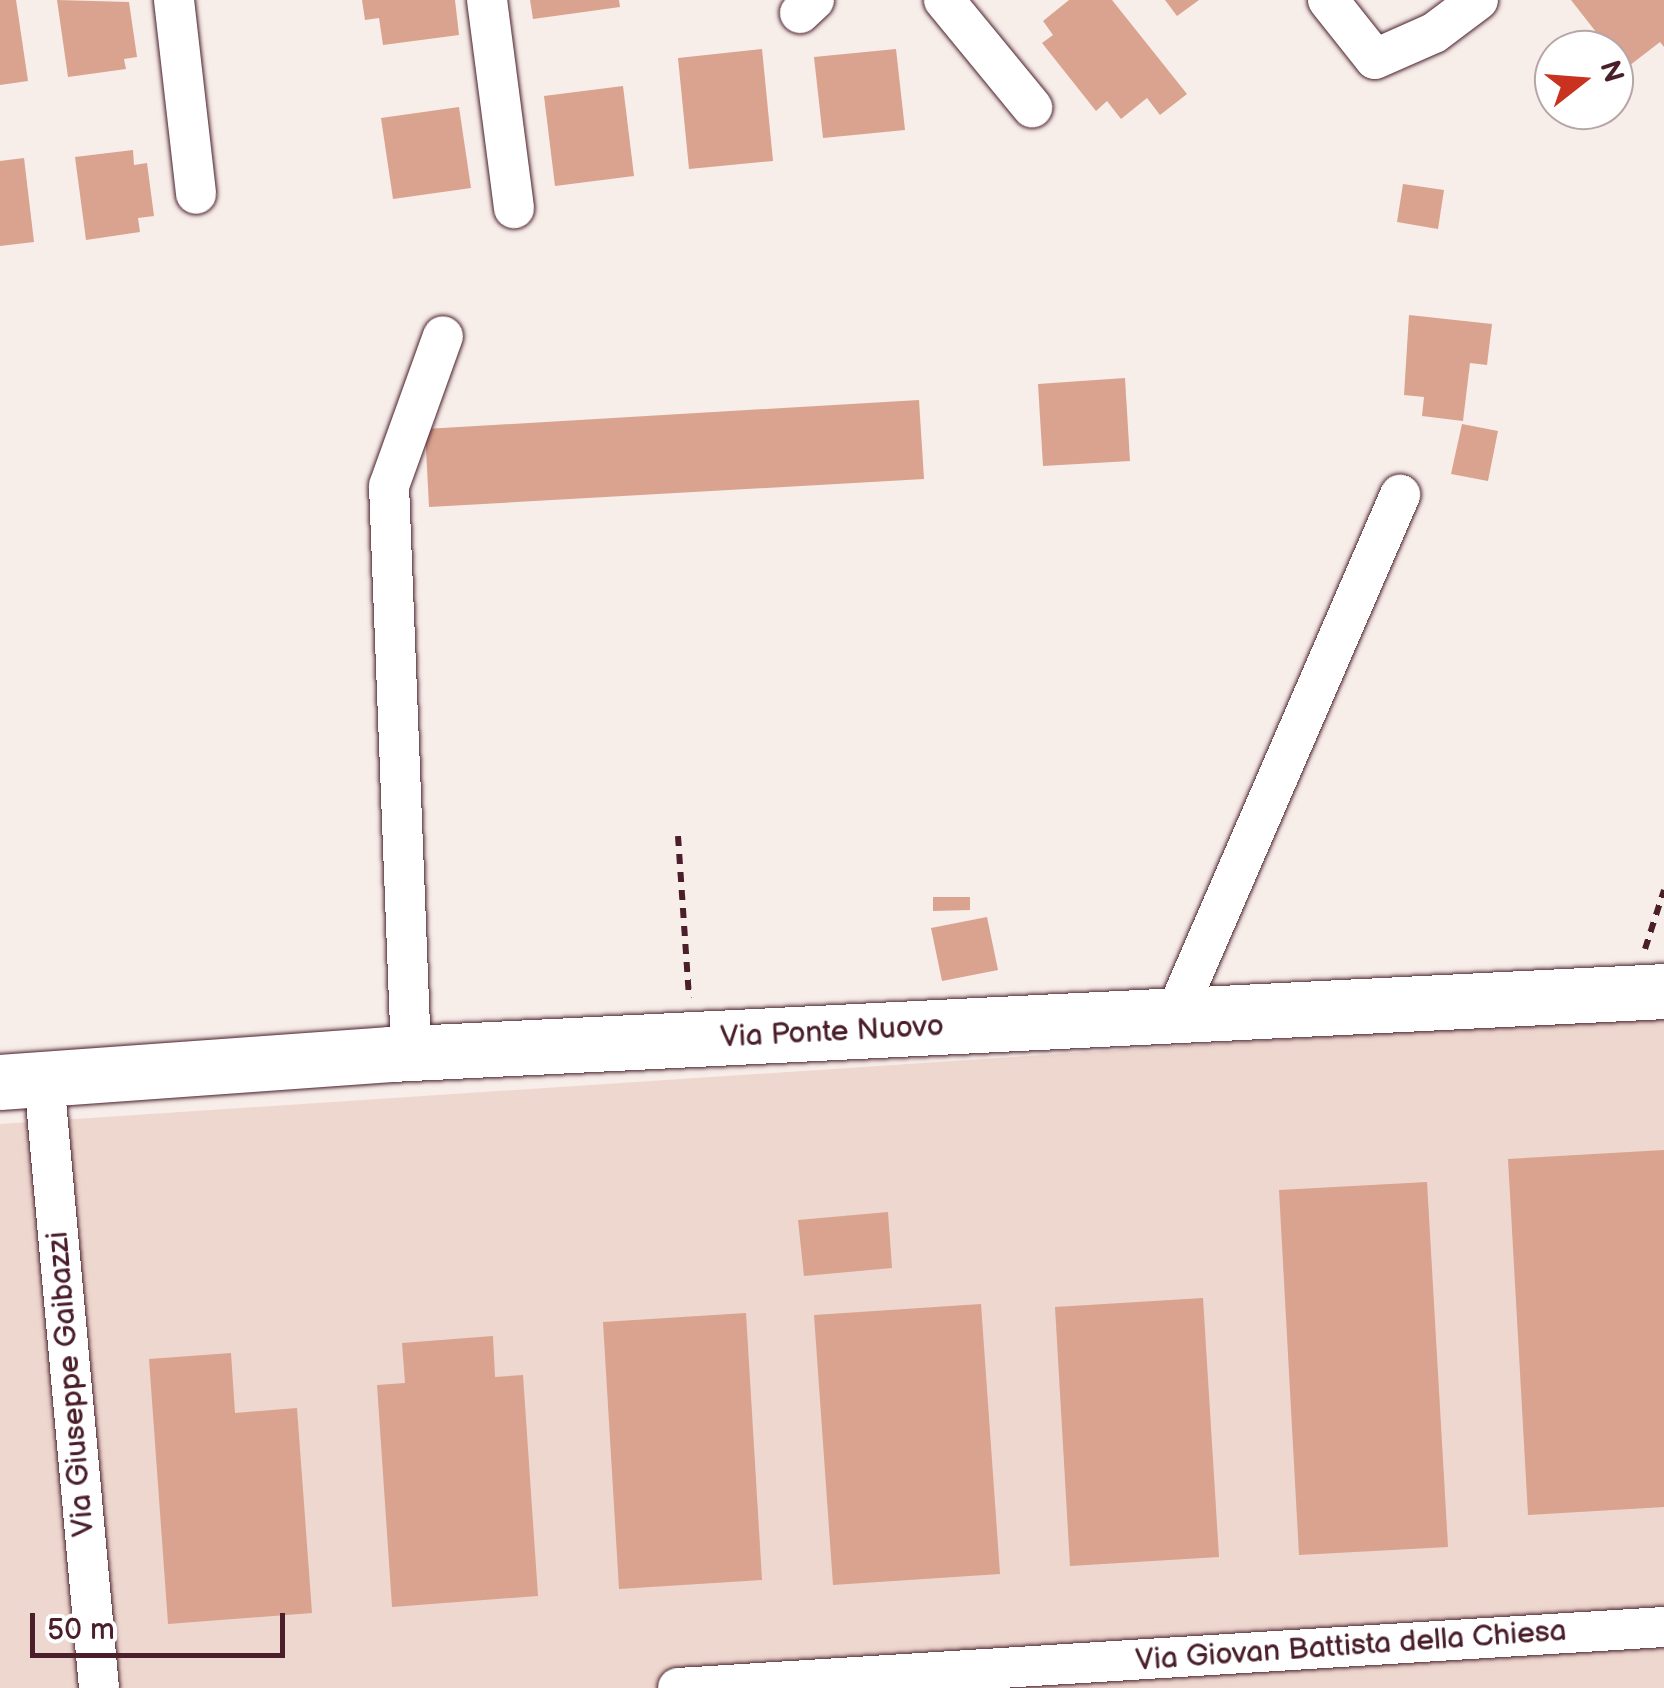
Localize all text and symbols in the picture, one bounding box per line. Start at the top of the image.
north arrow [1534,30,1634,130]
text: N [1592,57,1630,87]
street label: Via Ponte Nuovo [719,1008,945,1056]
street label: Via Giuseppe Gaibazzi [40,1230,102,1538]
scale bar [35,1593,290,1655]
text: 50 m [47,1612,115,1648]
street label: Via Giovan Battista della Chiesa [1134,1613,1568,1679]

